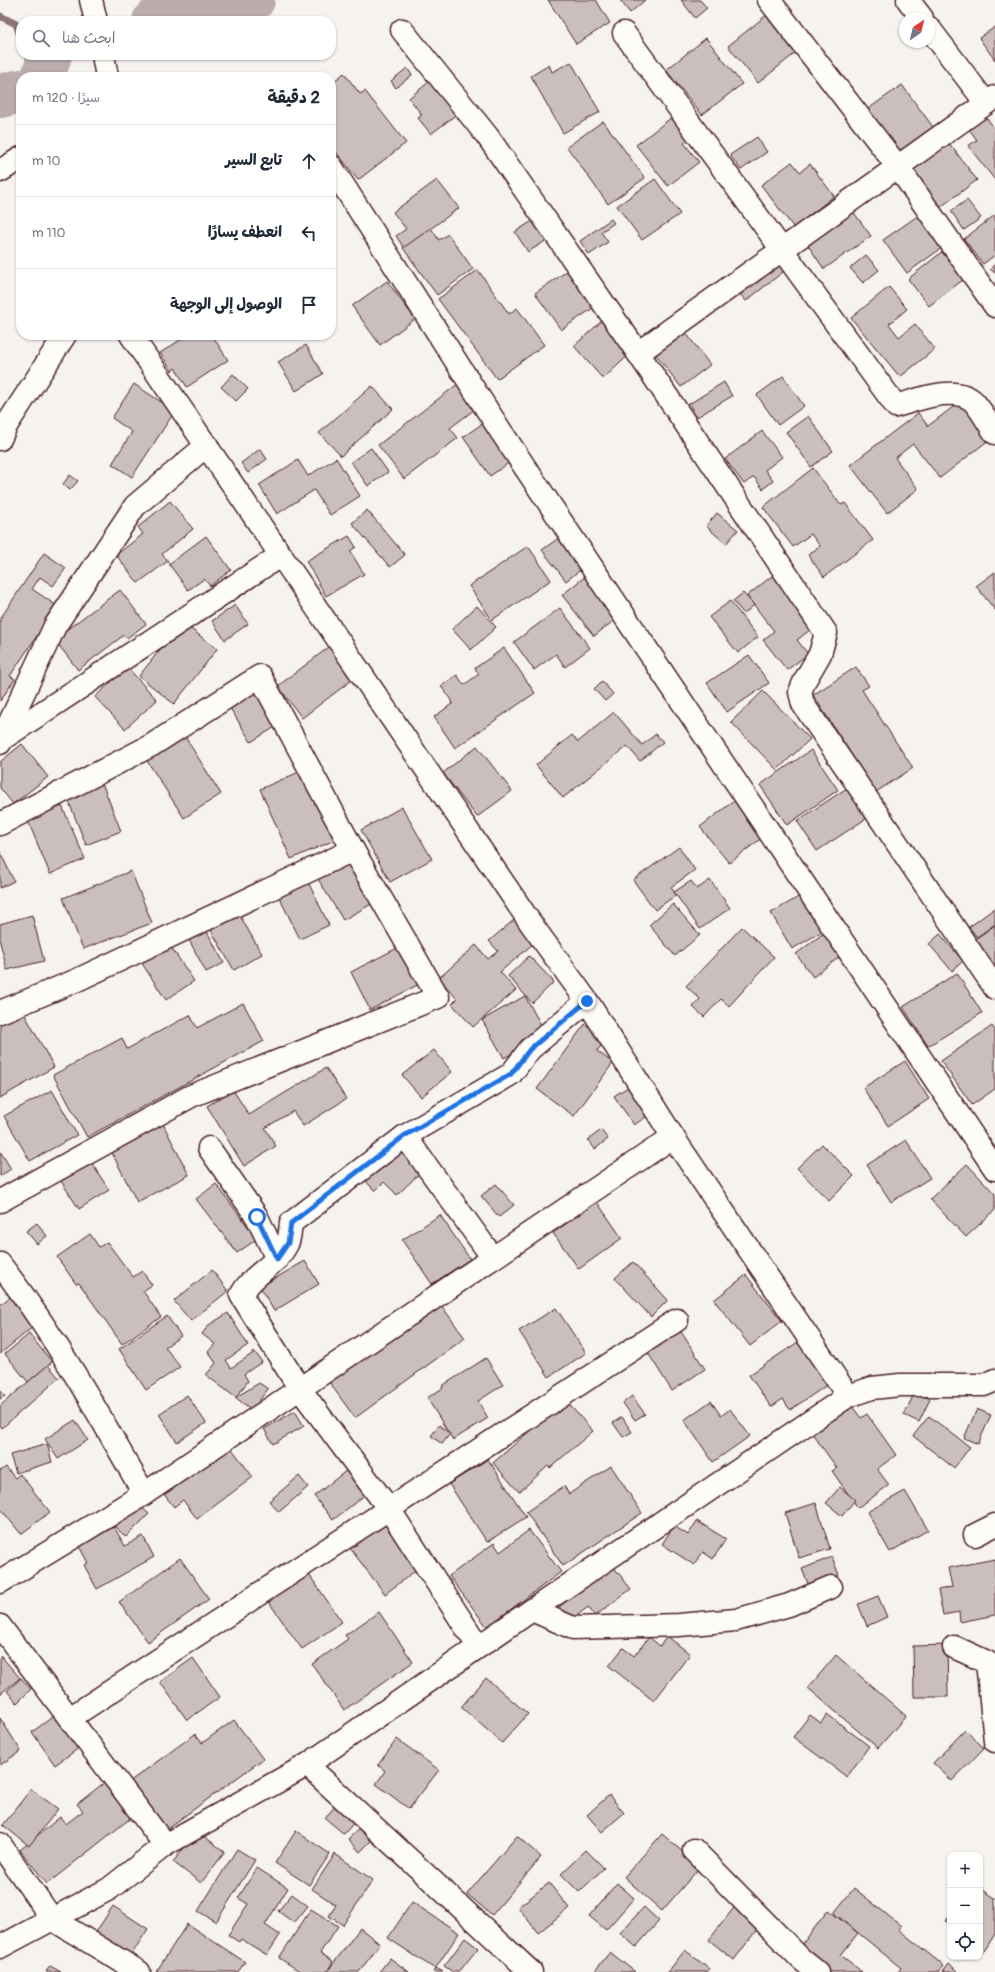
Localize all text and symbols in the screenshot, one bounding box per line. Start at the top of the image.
north arrow [899,12,935,48]
search box [16,16,336,60]
icon: search [30,27,52,49]
text: ابحث هنا [62,29,115,48]
text: 2 دقيقة [268,87,320,108]
text: سيرًا · 120 m [32,90,100,106]
icon: ahead [298,150,320,172]
text: تابع السير [225,151,282,170]
text: 10 m [32,153,60,169]
icon: left [298,222,320,244]
text: انعطف يسارًا [208,223,282,242]
text: 110 m [32,225,65,241]
icon: arrive [298,294,320,316]
text: الوصول إلى الوجهة [170,295,282,314]
route end [578,992,596,1010]
route start [248,1208,266,1226]
map controls [947,1852,983,1960]
button: + [947,1852,983,1888]
button: − [947,1888,983,1924]
button: locate [947,1924,983,1960]

